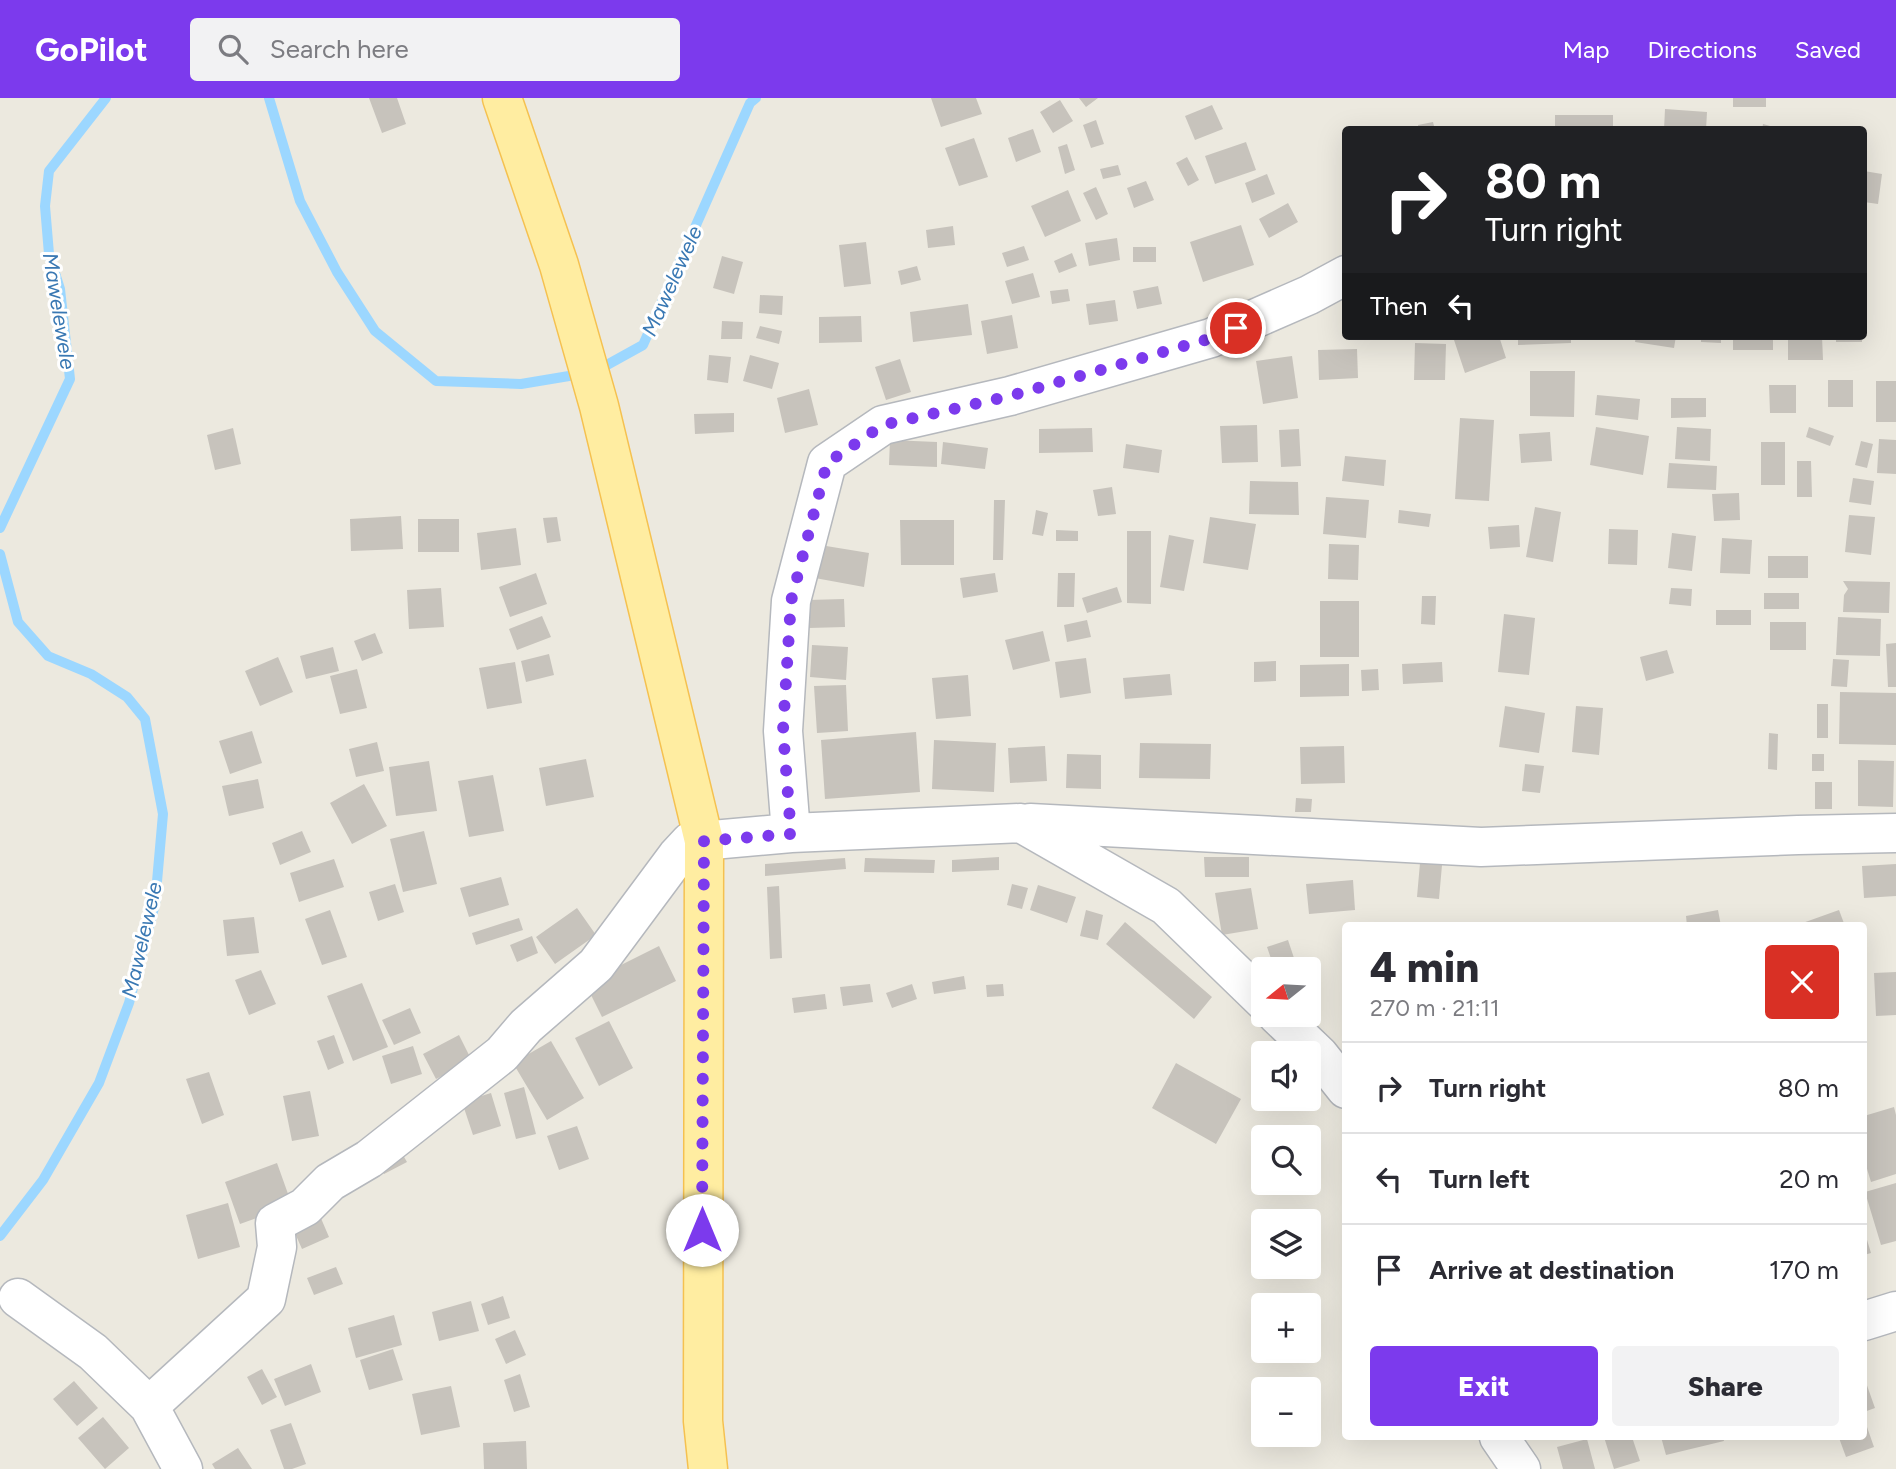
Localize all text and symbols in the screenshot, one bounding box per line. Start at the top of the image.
search box [190,18,680,81]
text: GoPilot [35,30,148,69]
icon: search [214,30,252,68]
text: Search here [270,33,409,65]
text: Map [1563,35,1609,64]
text: Directions [1647,35,1757,64]
text: Saved [1795,35,1861,64]
text: 80 m [1485,151,1601,210]
icon: right [1370,154,1461,245]
text: Turn right [1485,211,1623,249]
water label: Mawelewele [636,221,707,340]
water label: Mawelewele [38,251,81,372]
icon: left [1442,287,1480,325]
text: Then [1370,290,1428,322]
pin [1206,298,1266,358]
icon: arrive [1217,309,1255,347]
water label: Mawelewele [116,879,167,1000]
text: 4 min [1370,942,1479,993]
button: close [1765,945,1839,1019]
north arrow [1251,957,1321,1027]
map controls [1251,957,1321,1447]
text: 270 m · 21:11 [1370,994,1500,1022]
button: sound [1251,1041,1321,1111]
icon: right [1370,1069,1408,1107]
text: Turn right [1429,1072,1546,1104]
text: 80 m [1778,1072,1839,1104]
button: search [1251,1125,1321,1195]
icon: left [1370,1160,1408,1198]
text: Turn left [1429,1163,1530,1195]
text: 20 m [1779,1163,1839,1195]
position arrow [665,1193,739,1267]
button: layers [1251,1209,1321,1279]
icon: arrive [1370,1251,1408,1289]
text: Arrive at destination [1429,1254,1674,1286]
text: 170 m [1769,1254,1839,1286]
button: + [1251,1293,1321,1363]
button: Exit [1370,1346,1598,1426]
button: Share [1612,1346,1839,1426]
button: − [1251,1377,1321,1447]

